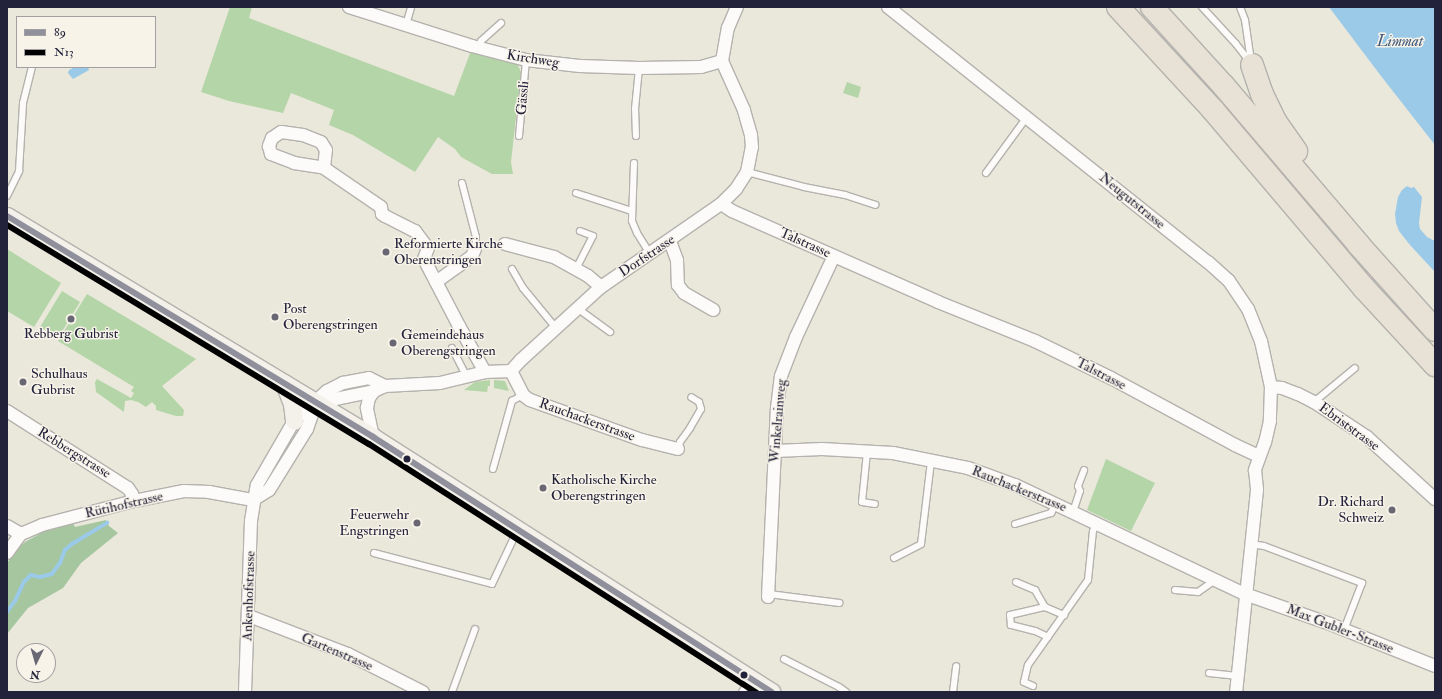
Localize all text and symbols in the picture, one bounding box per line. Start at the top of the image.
legend [16,16,156,68]
text: 89 [54,25,66,40]
water label: Limmat [1377,33,1423,51]
text: N13 [54,45,74,60]
street label: Kirchweg [506,47,560,71]
street label: Gässli [513,80,533,116]
street label: Neugutstrasse [1096,169,1168,233]
street label: Talstrasse [777,224,833,262]
street label: Dorfstrasse [616,231,678,281]
place label: Reformierte Kirche Oberenstringen [394,236,503,268]
marker: Reformierte Kirche Oberenstringen [381,247,391,257]
place label: Post Oberengstringen [283,301,378,334]
marker: Post Oberengstringen [270,312,280,322]
marker: Rebberg Gubrist [66,314,76,324]
place label: Rebberg Gubrist [24,326,118,342]
place label: Gemeindehaus Oberengstringen [401,327,496,360]
marker: Gemeindehaus Oberengstringen [388,338,398,348]
street label: Talstrasse [1073,354,1129,394]
place label: Schulhaus Gubrist [31,366,88,398]
marker: Schulhaus Gubrist [18,377,28,387]
street label: Winkelrainweg [766,378,790,464]
street label: Rauchackerstrasse [537,395,637,445]
street label: Ebriststrasse [1315,399,1383,455]
street label: Rebbergstrasse [34,424,114,482]
unlabelled marker [402,454,412,464]
street label: Rauchackerstrasse [969,462,1069,516]
place label: Katholische Kirche Oberengstringen [551,472,656,504]
marker: Katholische Kirche Oberengstringen [538,483,548,493]
street label: Rütihofstrasse [83,488,165,522]
place label: Dr. Richard Schweiz [1317,494,1384,526]
marker: Dr. Richard Schweiz [1387,505,1397,515]
place label: Feuerwehr Engstringen [339,507,409,540]
marker: Feuerwehr Engstringen [412,518,422,528]
street label: Ankenhofstrasse [239,551,259,641]
street label: Max Gubler-Strasse [1284,601,1396,657]
street label: Gartenstrasse [299,629,375,675]
north arrow [16,643,56,683]
text: N [30,668,40,681]
unlabelled marker [739,670,749,680]

